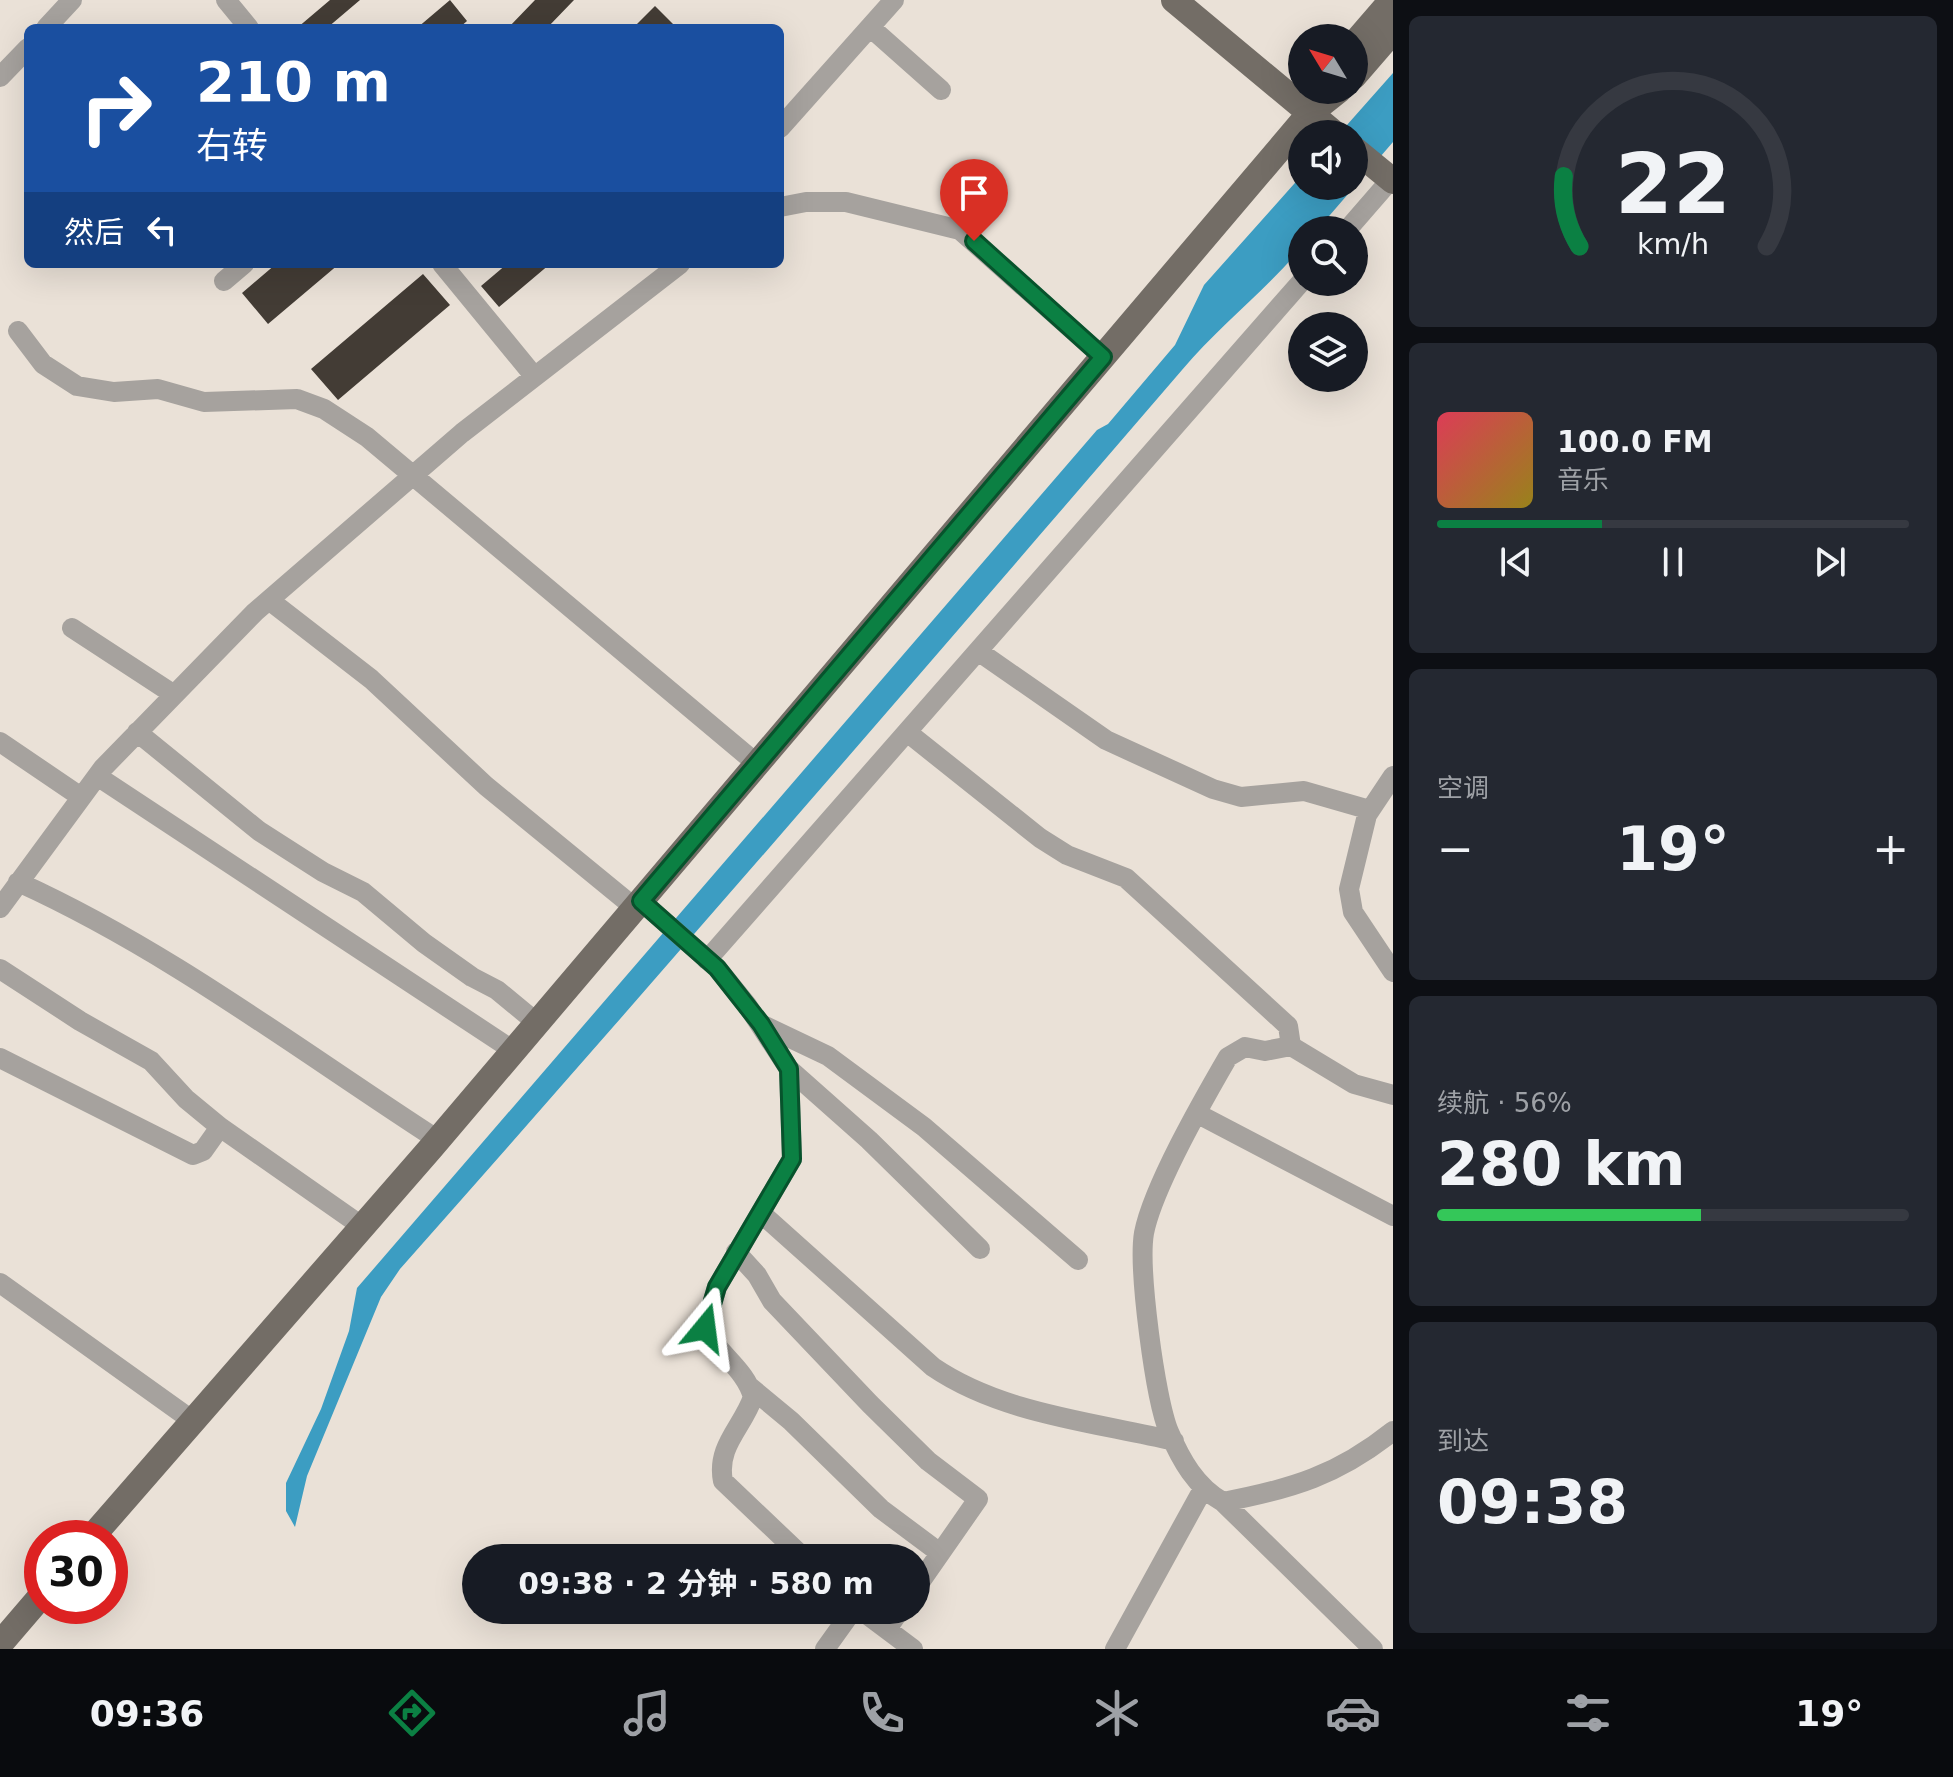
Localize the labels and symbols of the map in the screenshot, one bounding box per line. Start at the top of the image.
north arrow [1288,24,1368,104]
pin [940,159,1008,241]
position arrow [663,1286,747,1370]
speed limit sign: 30 [24,1520,128,1624]

